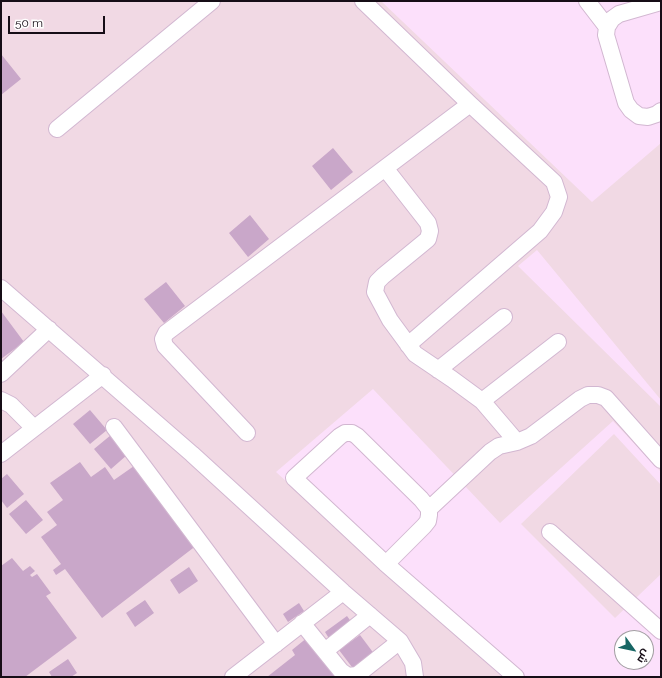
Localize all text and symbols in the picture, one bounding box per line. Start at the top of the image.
scale bar [10,8,107,34]
text: 50 m [15,16,43,30]
north arrow [614,630,654,670]
text: ش [634,647,653,666]

